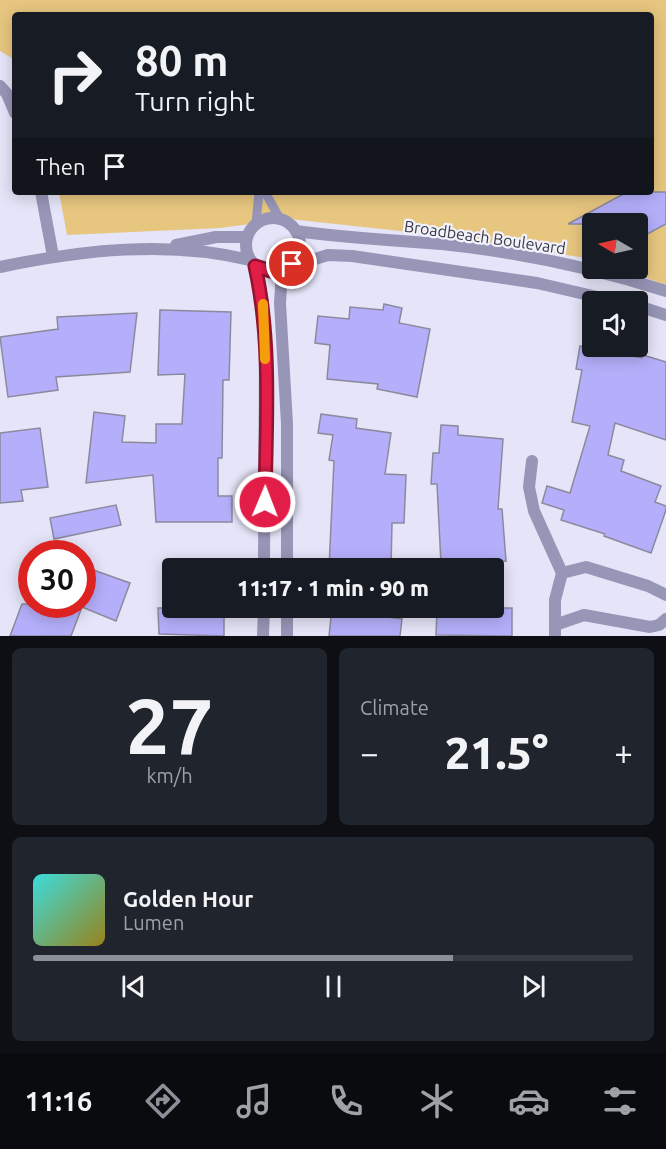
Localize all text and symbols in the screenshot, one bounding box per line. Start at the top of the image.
icon: right [36,36,114,114]
text: 80 m [135,37,229,84]
text: Turn right [135,86,255,116]
icon: arrive [98,150,131,183]
text: Then [36,154,86,179]
north arrow [582,213,648,279]
map controls [582,213,648,357]
street label: Broadbeach Boulevard [403,217,567,257]
pin [266,238,317,289]
icon: arrive [275,247,308,280]
button: sound [582,291,648,357]
position arrow [233,470,297,534]
speed limit sign: 30 [18,540,96,618]
text: 11:17 · 1 min · 90 m [237,575,429,600]
text: 27 [126,681,213,769]
text: Climate [360,696,429,719]
text: 21.5° [445,727,548,778]
text: − [360,734,379,771]
text: + [614,734,633,771]
text: km/h [146,764,193,787]
text: Golden Hour [123,886,253,911]
text: Lumen [123,911,184,934]
icon: previous [117,970,150,1003]
icon: pause [317,970,350,1003]
icon: next [517,970,550,1003]
icon: directions [142,1080,184,1122]
icon: music [233,1080,275,1122]
icon: phone [325,1080,367,1122]
icon: climate [416,1080,458,1122]
icon: car [508,1080,550,1122]
icon: filters [599,1080,641,1122]
text: 11:16 [25,1086,92,1116]

